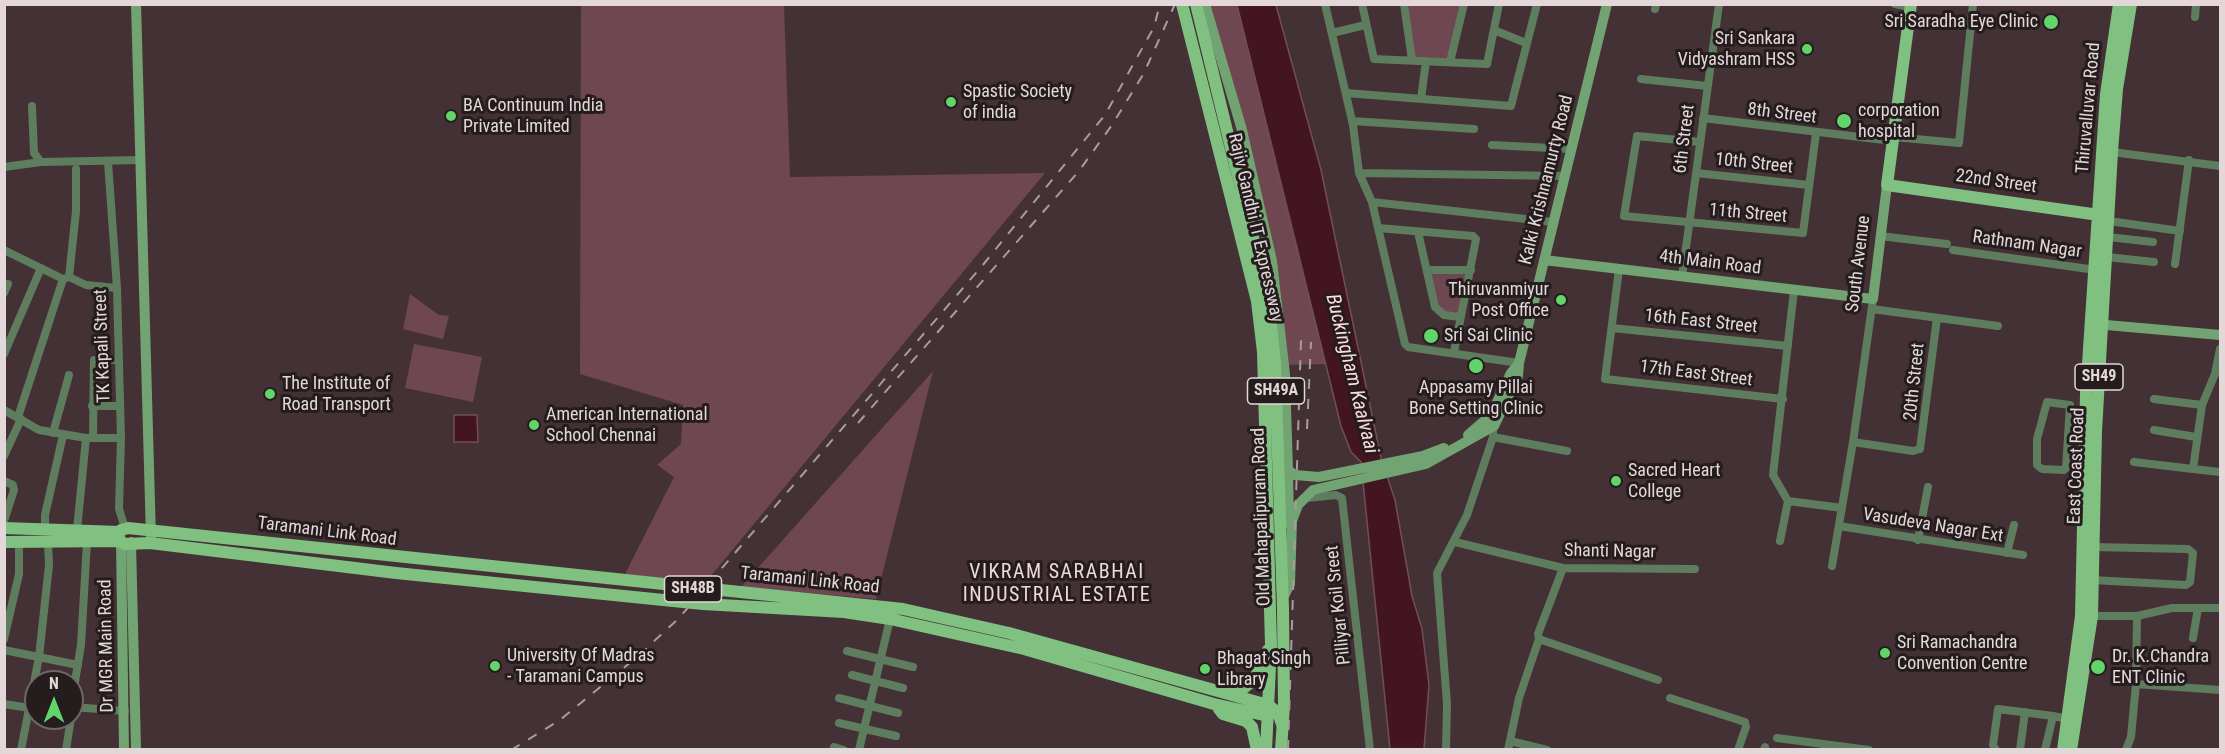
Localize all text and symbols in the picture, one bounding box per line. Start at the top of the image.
place label: Sri Saradha Eye Clinic [1885,11,2038,33]
marker: Sri Saradha Eye Clinic [2042,13,2060,31]
place label: Sri Sankara Vidyashram HSS [1678,28,1795,70]
marker: Sri Sankara Vidyashram HSS [1800,42,1814,56]
street label: Thiruvalluvar Road [2073,42,2105,174]
place label: Spastic Society of india [963,81,1072,124]
street label: Kalki Krishnamurty Road [1515,93,1579,267]
place label: BA Continuum India Private Limited [463,95,603,138]
marker: Spastic Society of india [944,95,958,109]
street label: 8th Street [1746,99,1818,129]
place label: corporation hospital [1858,100,1940,142]
street label: 6th Street [1670,103,1700,175]
marker: BA Continuum India Private Limited [444,109,458,123]
marker: corporation hospital [1835,112,1853,130]
street label: Rajiv Gandhi IT Expressway [1223,131,1287,325]
street label: 10th Street [1714,149,1794,179]
street label: 22nd Street [1954,166,2038,198]
street label: 11th Street [1708,200,1788,228]
street label: South Avenue [1842,215,1876,313]
street label: Rathnam Nagar [1971,227,2083,263]
street label: 4th Main Road [1658,246,1762,280]
place label: Thiruvanmiyur Post Office [1448,279,1549,322]
street label: TK Kapali Street [90,289,116,403]
water label: Buckingham Kaalvaai [1320,292,1382,456]
marker: Thiruvanmiyur Post Office [1554,293,1568,307]
street label: 16th East Street [1644,305,1758,339]
place label: Sri Sai Clinic [1444,325,1533,347]
marker: Sri Sai Clinic [1422,327,1440,345]
street label: 20th Street [1900,342,1930,422]
street label: 17th East Street [1638,356,1754,392]
marker: Appasamy Pillai Bone Setting Clinic [1467,357,1485,375]
road number: SH49 [2075,364,2123,390]
place label: The Institute of Road Transport [282,373,391,416]
place label: Appasamy Pillai Bone Setting Clinic [1409,377,1543,420]
road number: SH49A [1248,378,1304,404]
marker: The Institute of Road Transport [263,387,277,401]
place label: American International School Chennai [546,404,708,446]
street label: East Coast Road [2064,407,2090,525]
marker: American International School Chennai [527,418,541,432]
street label: Old Mahapalipuram Road [1248,427,1276,607]
place label: Sacred Heart College [1628,460,1721,502]
marker: Sacred Heart College [1609,474,1623,488]
street label: Vasudeva Nagar Ext [1861,504,2005,548]
street label: Taramani Link Road [256,513,398,551]
street label: Shanti Nagar [1564,540,1656,564]
street label: Pilliyar Koil Sreet [1322,544,1356,666]
district label: VIKRAM SARABHAI INDUSTRIAL ESTATE [963,561,1151,608]
street label: Taramani Link Road [739,563,881,599]
road number: SH48B [664,576,722,602]
street label: Dr MGR Main Road [95,579,119,713]
place label: Sri Ramachandra Convention Centre [1897,632,2027,674]
place label: University Of Madras - Taramani Campus [507,645,655,688]
marker: Sri Ramachandra Convention Centre [1878,646,1892,660]
place label: Dr. K.Chandra ENT Clinic [2112,646,2209,688]
place label: Bhagat Singh Library [1217,648,1311,690]
marker: Dr. K.Chandra ENT Clinic [2089,658,2107,676]
marker: University Of Madras - Taramani Campus [488,659,502,673]
marker: Bhagat Singh Library [1198,662,1212,676]
north arrow [24,670,84,730]
text: N [49,674,59,693]

